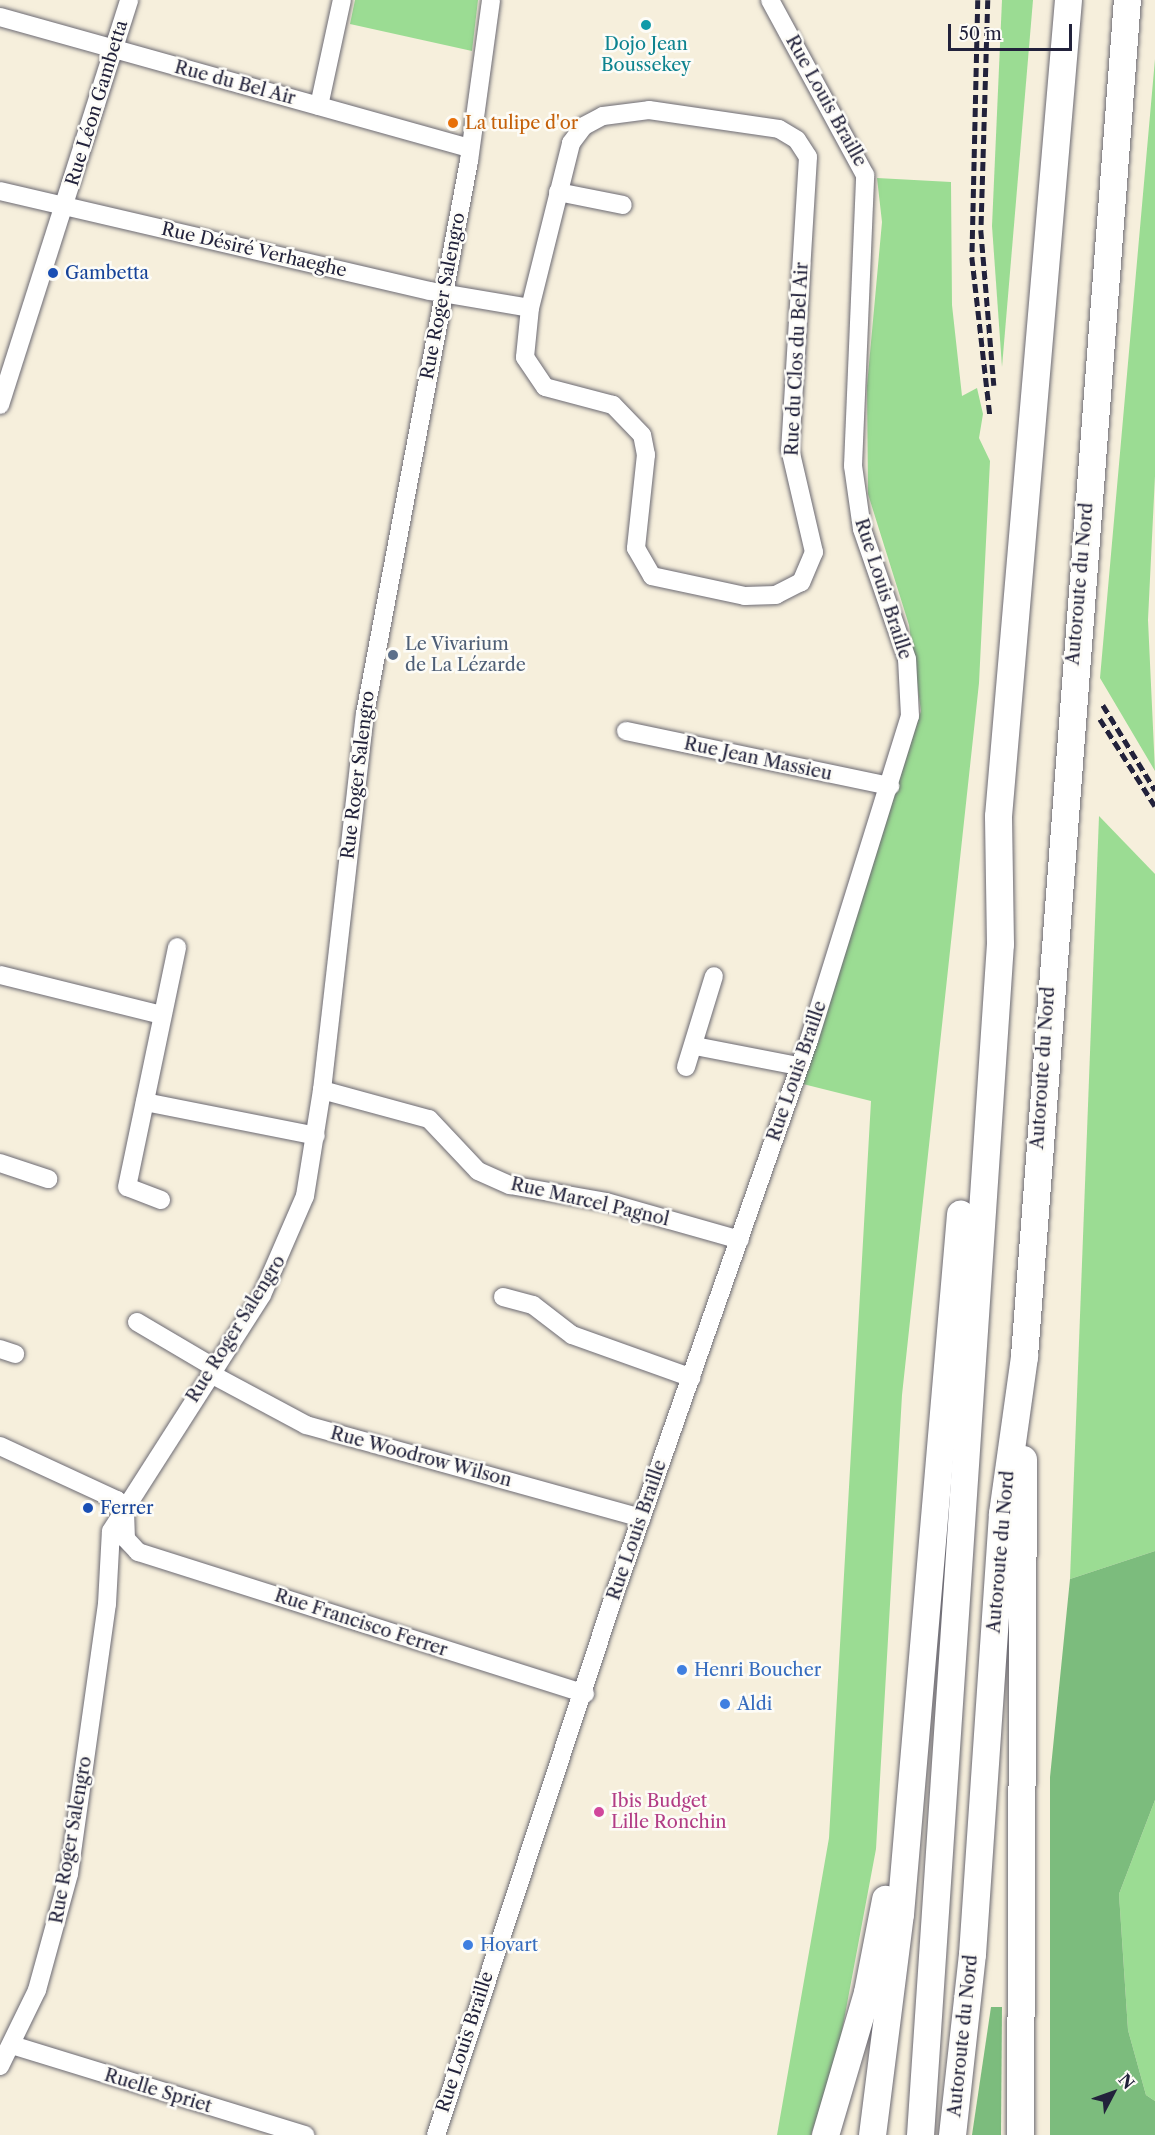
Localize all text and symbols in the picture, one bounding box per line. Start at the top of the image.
scale bar [951,12,1076,50]
street label: Rue Léon Gambetta [62,18,132,188]
marker: Dojo Jean Boussekey [639,18,653,32]
text: 50 m [959,23,1002,45]
street label: Rue Louis Braille [781,32,871,170]
place label: Dojo Jean Boussekey [601,34,691,76]
street label: Rue du Bel Air [172,56,298,110]
place label: La tulipe d'or [465,112,579,134]
marker: La tulipe d'or [446,116,460,130]
street label: Rue Roger Salengro [416,211,470,381]
street label: Rue Désiré Verhaeghe [159,218,349,282]
street label: Rue du Clos du Bel Air [781,261,813,457]
place label: Gambetta [65,262,149,284]
marker: Gambetta [46,266,60,280]
street label: Autoroute du Nord [1062,502,1098,666]
street label: Rue Louis Braille [850,516,916,662]
place label: Le Vivarium de La Lézarde [405,634,526,676]
marker: Le Vivarium de La Lézarde [386,648,400,662]
street label: Rue Roger Salengro [337,689,379,861]
street label: Rue Jean Massieu [682,733,834,785]
street label: Autoroute du Nord [1027,986,1059,1150]
street label: Rue Louis Braille [763,998,831,1144]
street label: Rue Marcel Pagnol [509,1173,671,1231]
street label: Rue Roger Salengro [182,1251,290,1407]
street label: Rue Woodrow Wilson [327,1422,515,1492]
street label: Rue Louis Braille [603,1457,671,1603]
street label: Autoroute du Nord [983,1470,1019,1634]
place label: Ferrer [100,1497,154,1519]
marker: Ferrer [81,1501,95,1515]
street label: Rue Francisco Ferrer [272,1585,450,1661]
place label: Henri Boucher [694,1659,821,1681]
marker: Henri Boucher [675,1663,689,1677]
place label: Aldi [737,1693,772,1715]
marker: Aldi [718,1697,732,1711]
street label: Rue Roger Salengro [46,1755,96,1925]
place label: Ibis Budget Lille Ronchin [611,1791,727,1834]
marker: Ibis Budget Lille Ronchin [592,1805,606,1819]
place label: Hovart [480,1934,538,1956]
marker: Hovart [461,1938,475,1952]
street label: Autoroute du Nord [944,1954,982,2118]
street label: Rue Louis Braille [432,1969,498,2115]
north arrow [1083,2063,1143,2123]
street label: Ruelle Spriet [102,2064,214,2118]
text: N [1114,2069,1139,2093]

